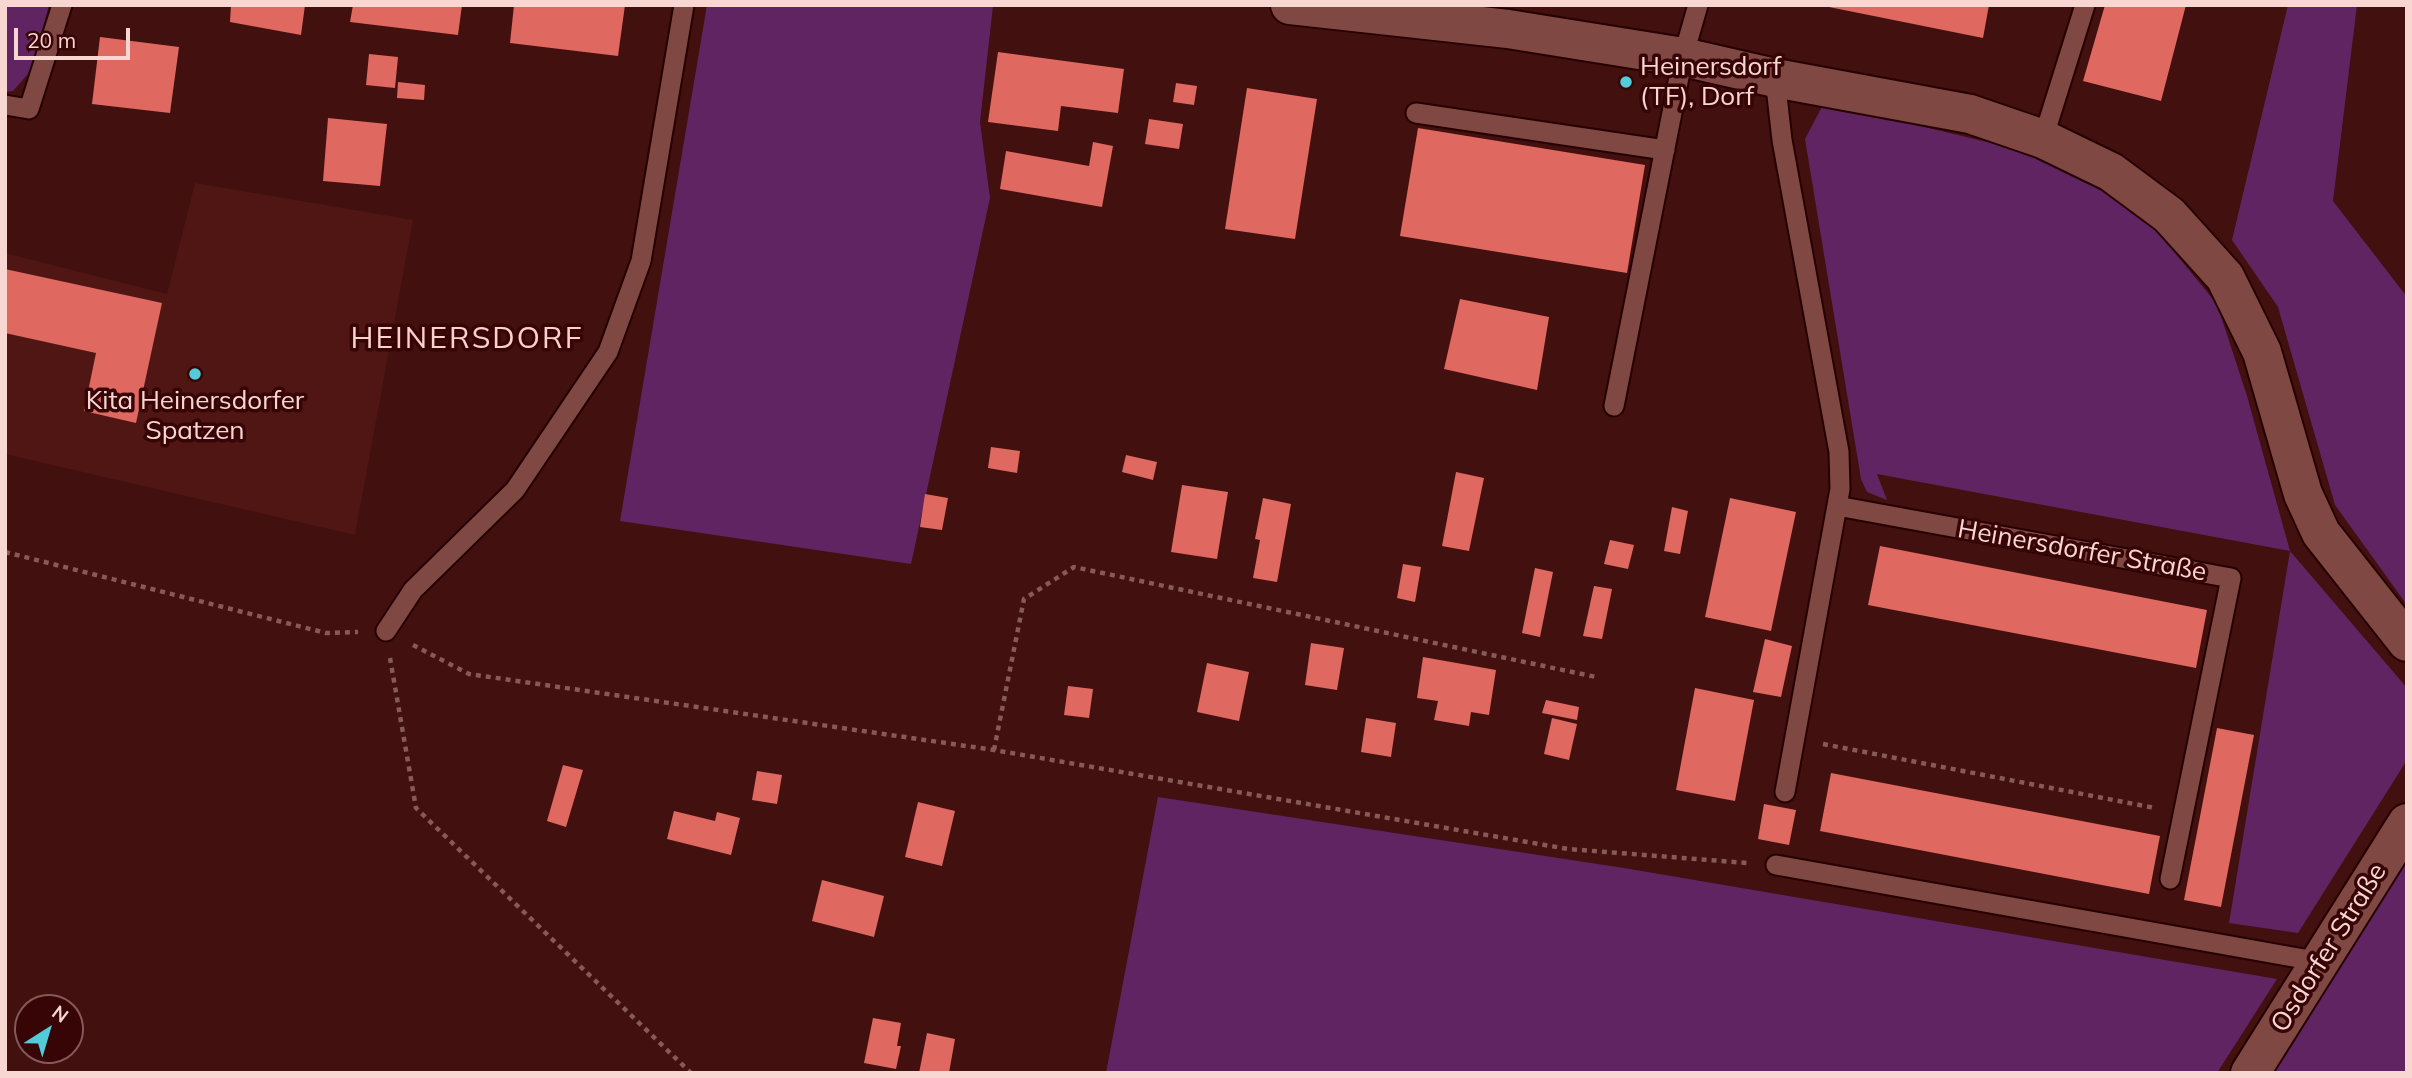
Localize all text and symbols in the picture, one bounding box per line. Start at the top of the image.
scale bar [18,14,133,58]
text: 20 m [27,27,76,53]
place label: Heinersdorf (TF), Dorf [1640,51,1781,112]
marker: Heinersdorf (TF), Dorf [1618,74,1634,90]
district label: HEINERSDORF [352,321,582,357]
marker: Kita Heinersdorfer Spatzen [187,366,203,382]
place label: Kita Heinersdorfer Spatzen [86,385,304,446]
street label: Heinersdorfer Straße [1955,514,2209,588]
street label: Osdorfer Straße [2265,858,2393,1038]
north arrow [14,994,84,1064]
text: N [47,1000,73,1028]

